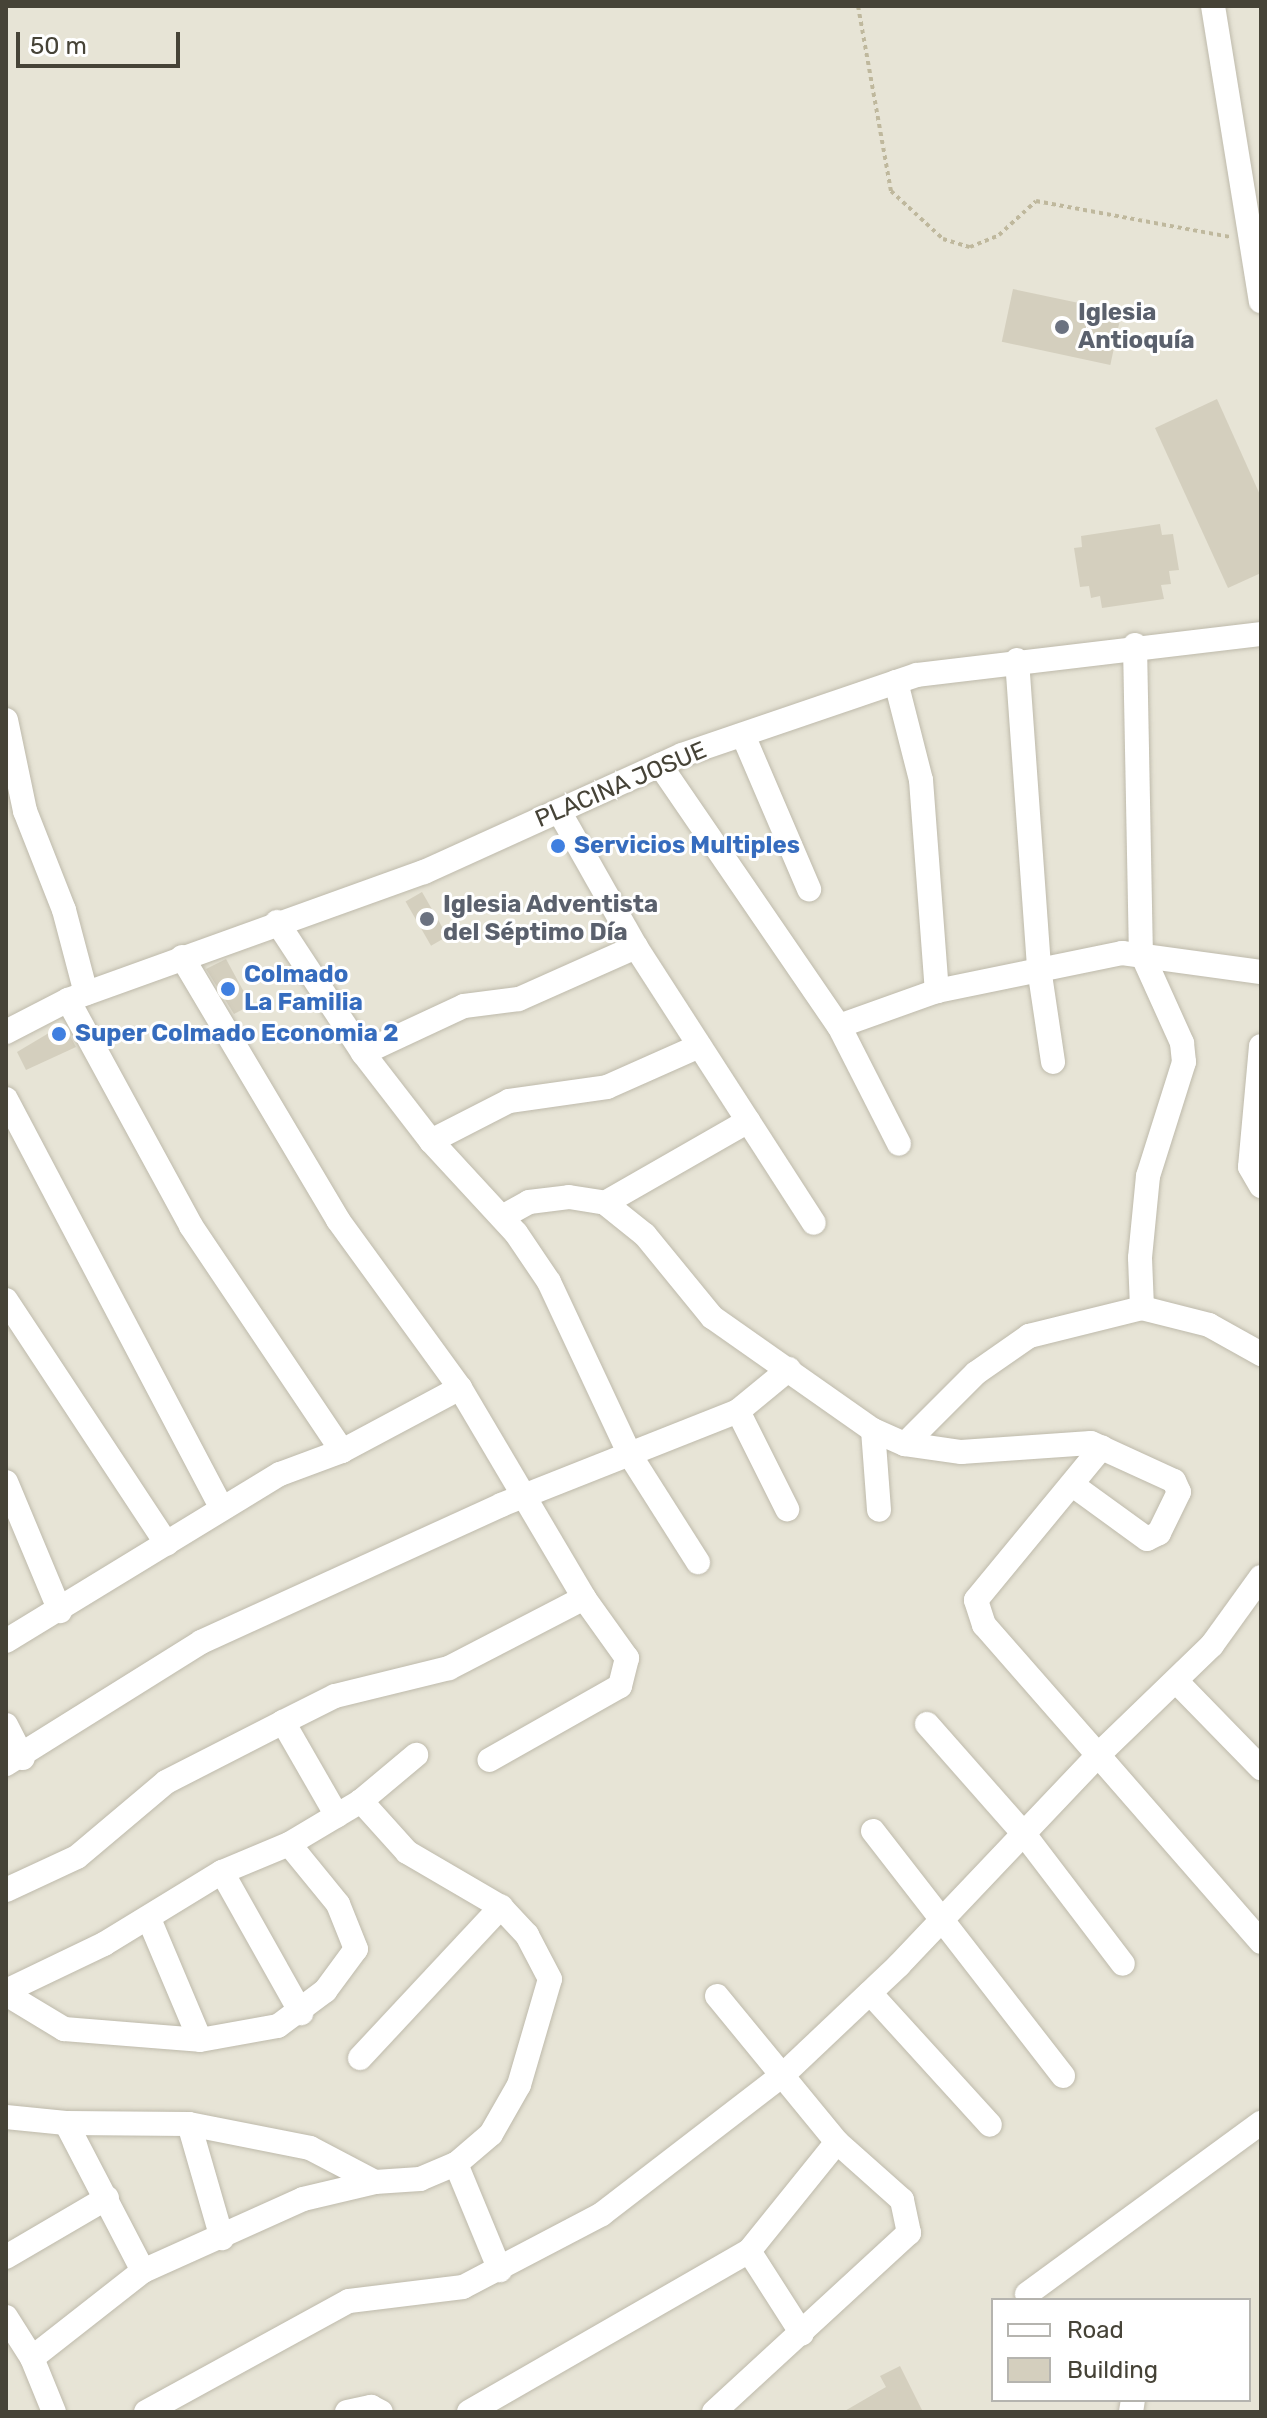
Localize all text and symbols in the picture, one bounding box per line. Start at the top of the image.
scale bar [20,16,184,66]
text: 50 m [30,32,87,60]
place label: Iglesia Antioquía [1078,299,1195,355]
marker: Iglesia Antioquía [1053,318,1071,336]
street label: PLACINA JOSUE [531,736,711,834]
place label: Servicios Multiples [574,832,800,860]
marker: Servicios Multiples [549,837,567,855]
place label: Iglesia Adventista del Séptimo Día [443,891,659,947]
marker: Iglesia Adventista del Séptimo Día [418,910,436,928]
place label: Colmado La Familia [244,961,363,1017]
marker: Colmado La Familia [219,980,237,998]
place label: Super Colmado Economia 2 [75,1020,399,1048]
marker: Super Colmado Economia 2 [50,1025,68,1043]
legend [991,2298,1251,2402]
text: Road [1067,2316,1124,2344]
text: Building [1067,2356,1158,2384]

